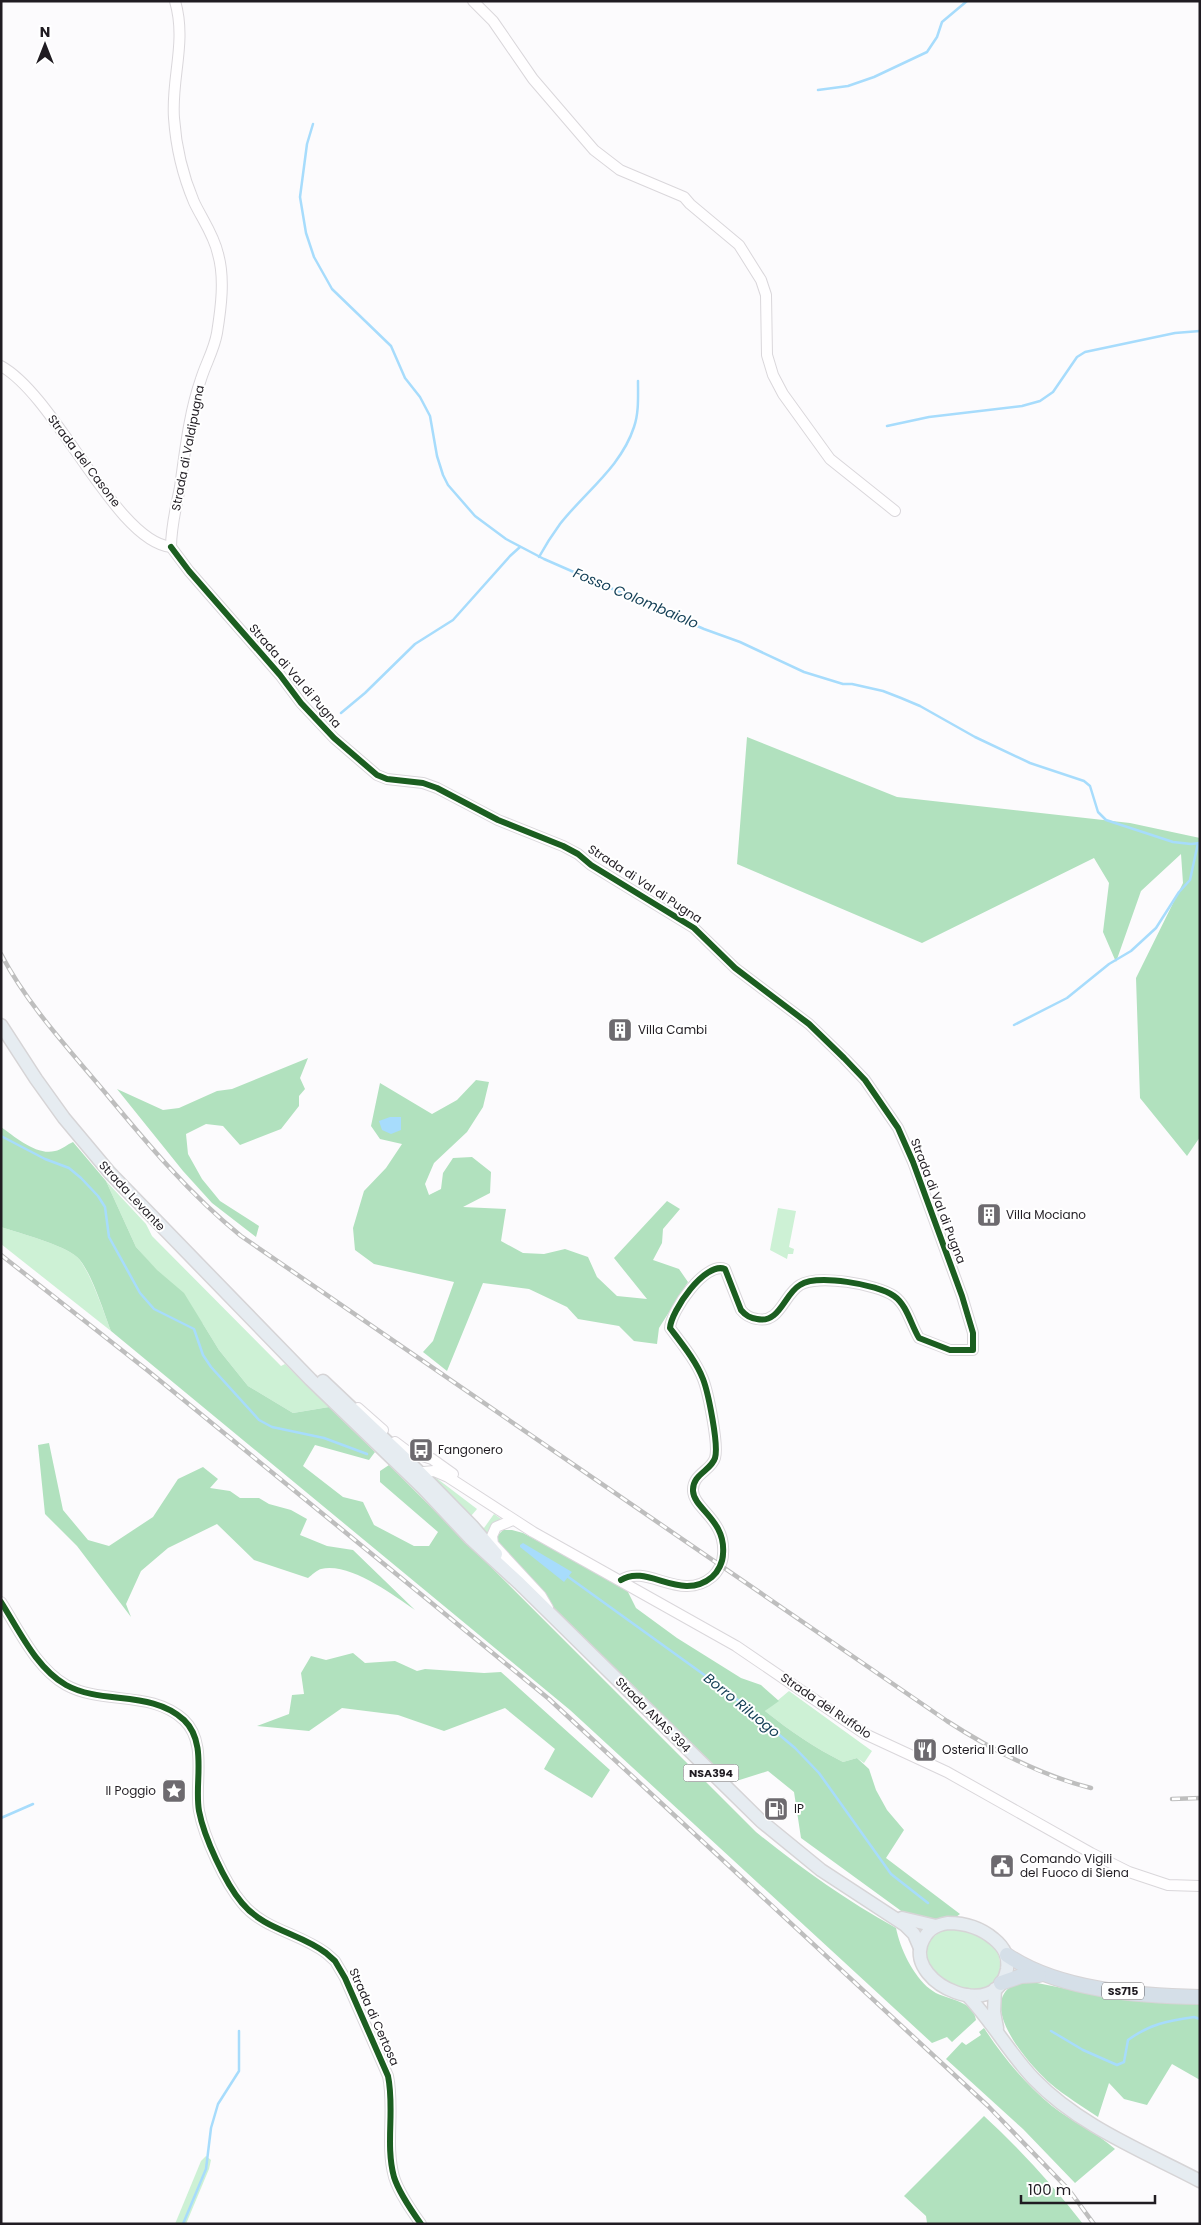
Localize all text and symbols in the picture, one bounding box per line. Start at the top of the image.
north arrow [20,20,70,70]
text: N [40,22,50,42]
street label: Strada di Valdipugna [167,384,208,512]
street label: Strada del Casone [44,411,125,510]
water label: Fosso Colombaiolo [570,563,702,633]
street label: Strada di Val di Pugna [245,620,345,731]
street label: Strada di Val di Pugna [585,840,706,927]
building icon: Villa Cambi [607,1017,633,1043]
place label: Villa Cambi [638,1021,707,1038]
street label: Strada di Val di Pugna [907,1136,970,1266]
street label: Strada Levante [95,1157,169,1235]
building icon: Villa Mociano [976,1202,1002,1228]
place label: Villa Mociano [1006,1206,1086,1223]
bus stop icon: Fangonero [408,1437,434,1463]
place label: Fangonero [438,1441,503,1458]
water label: Borro Riluogo [700,1668,784,1742]
street label: Strada del Ruffolo [777,1669,875,1743]
street label: Strada ANAS 394 [612,1673,695,1756]
restaurant icon: Osteria Il Gallo [912,1737,938,1763]
place label: Osteria Il Gallo [942,1741,1029,1758]
road number: NSA394 [684,1765,738,1782]
place icon: Il Poggio [161,1778,187,1804]
place label: Il Poggio [105,1782,156,1799]
fuel station icon: IP [763,1796,789,1822]
place label: IP [794,1800,804,1817]
place label: Comando Vigili del Fuoco di Siena [1020,1850,1129,1881]
public building icon: Comando Vigili del Fuoco di Siena [989,1853,1015,1879]
street label: Strada di Certosa [345,1965,404,2068]
road number: SS715 [1102,1982,1144,2000]
scale bar [1021,2172,1155,2204]
text: 100 m [1028,2179,1071,2200]

